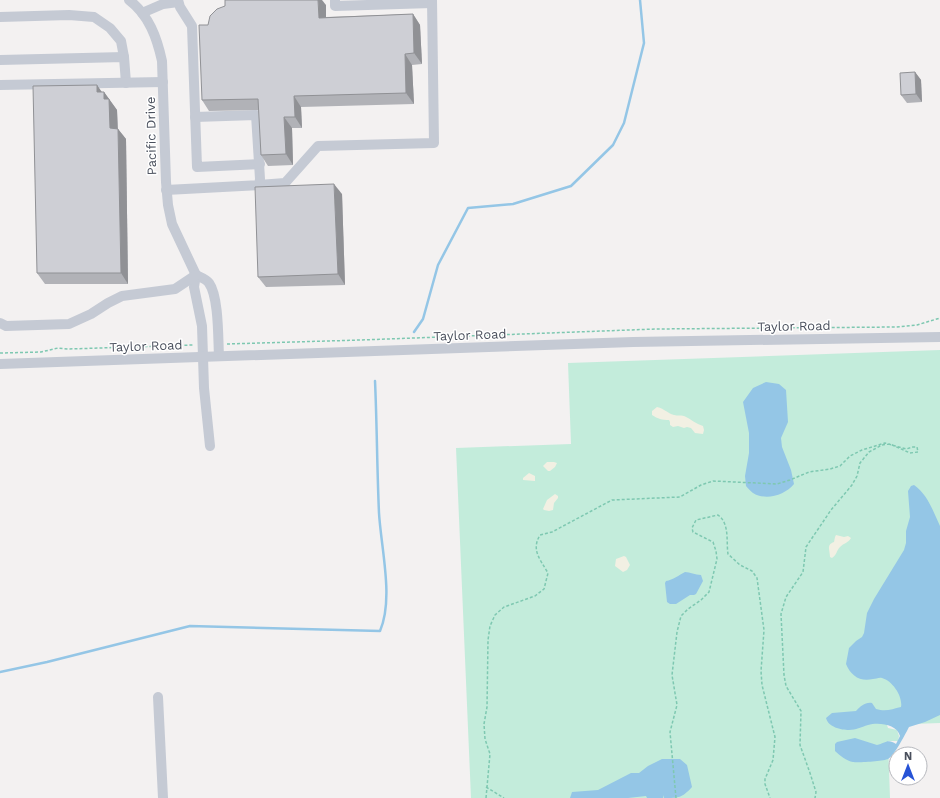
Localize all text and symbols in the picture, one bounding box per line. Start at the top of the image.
street label: Pacific Drive [143,97,159,175]
street label: Taylor Road [757,318,831,334]
street label: Taylor Road [433,326,507,344]
street label: Taylor Road [109,337,183,355]
north arrow [888,746,928,786]
text: N [904,750,912,763]

